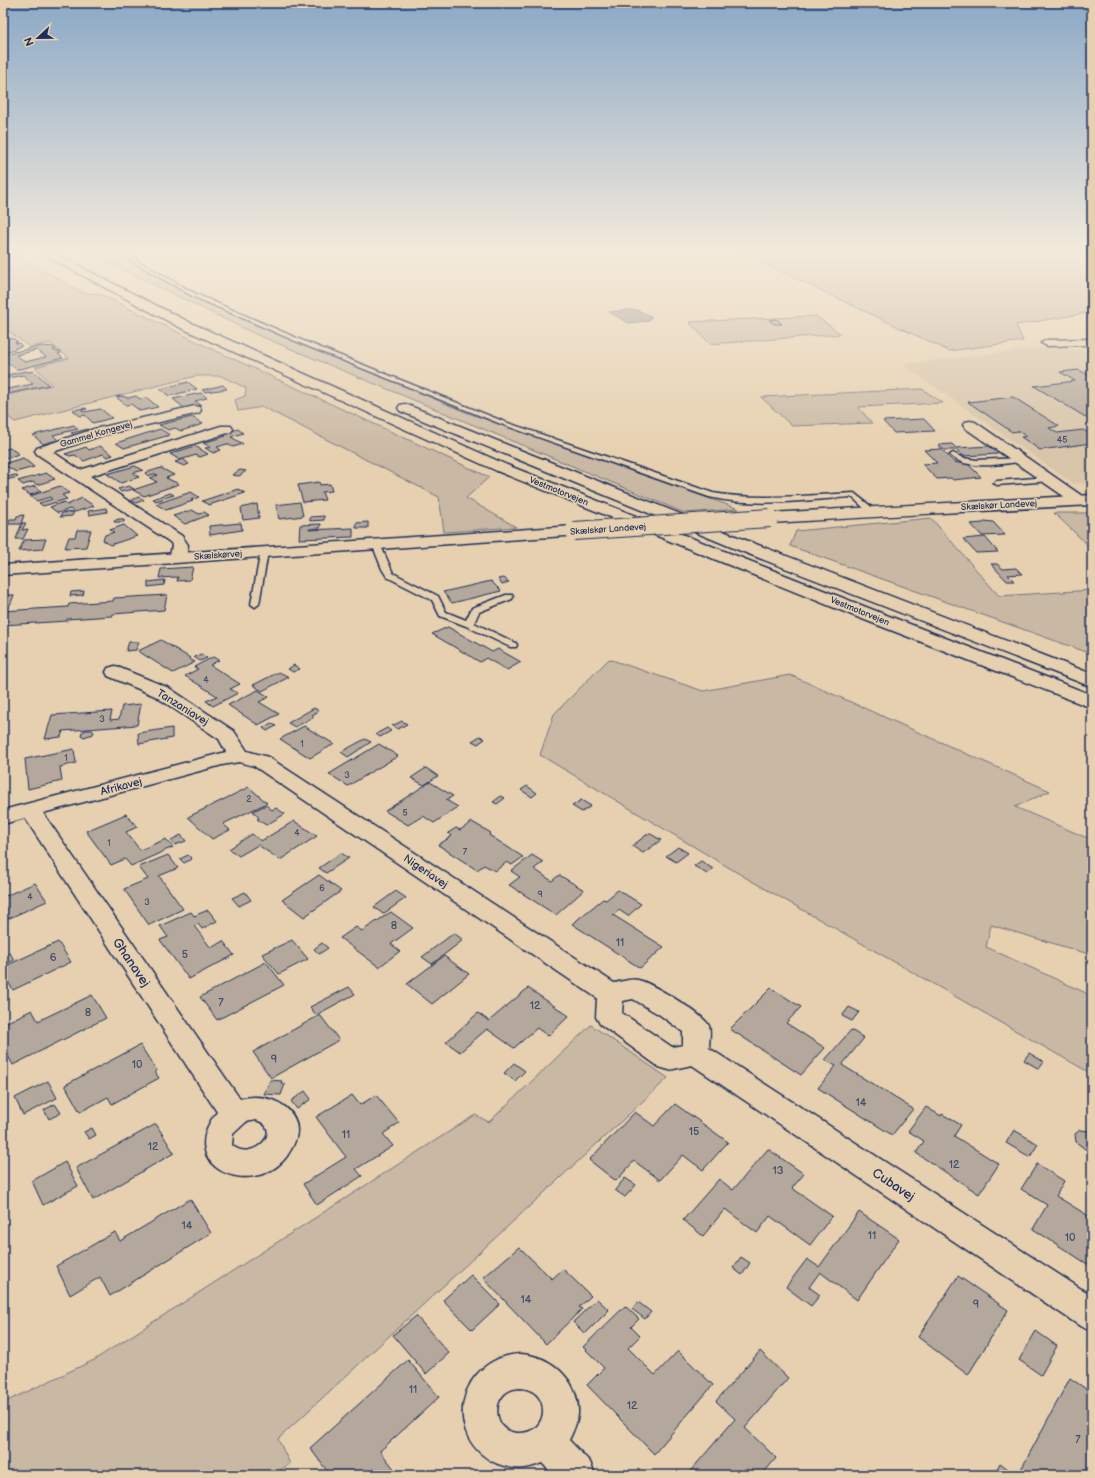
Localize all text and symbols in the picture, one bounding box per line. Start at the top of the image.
north arrow [18,18,58,58]
text: N [22,35,37,48]
street label: Gammel Kongevej [59,419,134,450]
house number: 45 [1057,435,1067,446]
street label: Vestmotorvejen [528,475,590,508]
street label: Skælskør Landevej [961,498,1037,513]
street label: Skælskør Landevej [570,521,646,538]
street label: Skælskørvej [194,548,243,563]
street label: Vestmotorvejen [829,595,891,628]
house number: 4 [203,675,209,686]
street label: Tanzaniavej [154,686,211,728]
house number: 3 [99,714,105,725]
house number: 1 [300,739,304,750]
house number: 1 [64,753,68,764]
house number: 3 [344,770,350,781]
street label: Afrikavej [99,775,143,798]
house number: 2 [246,794,252,805]
house number: 5 [402,808,408,819]
house number: 4 [294,828,300,839]
house number: 1 [107,838,111,849]
house number: 7 [463,847,468,858]
street label: Nigeriavej [401,852,450,891]
house number: 6 [319,883,325,894]
house number: 9 [537,889,543,900]
house number: 4 [27,892,33,903]
house number: 3 [144,897,150,908]
house number: 8 [391,919,397,932]
street label: Ghanavej [109,935,153,990]
house number: 11 [616,936,624,949]
house number: 5 [182,948,188,961]
house number: 6 [50,951,57,964]
house number: 7 [218,996,224,1009]
house number: 12 [530,999,541,1012]
house number: 8 [85,1006,91,1019]
house number: 9 [271,1053,277,1066]
house number: 10 [132,1058,143,1071]
house number: 14 [856,1096,867,1109]
house number: 15 [689,1125,699,1138]
house number: 11 [342,1128,350,1141]
house number: 12 [148,1140,159,1153]
house number: 12 [949,1158,960,1171]
house number: 13 [772,1164,784,1177]
street label: Cubavej [869,1165,918,1205]
house number: 14 [182,1219,193,1232]
house number: 11 [868,1229,876,1242]
house number: 10 [1065,1231,1076,1244]
house number: 14 [521,1293,532,1306]
house number: 9 [973,1298,979,1311]
house number: 11 [409,1383,417,1396]
house number: 12 [627,1399,638,1412]
house number: 7 [1075,1433,1081,1446]

